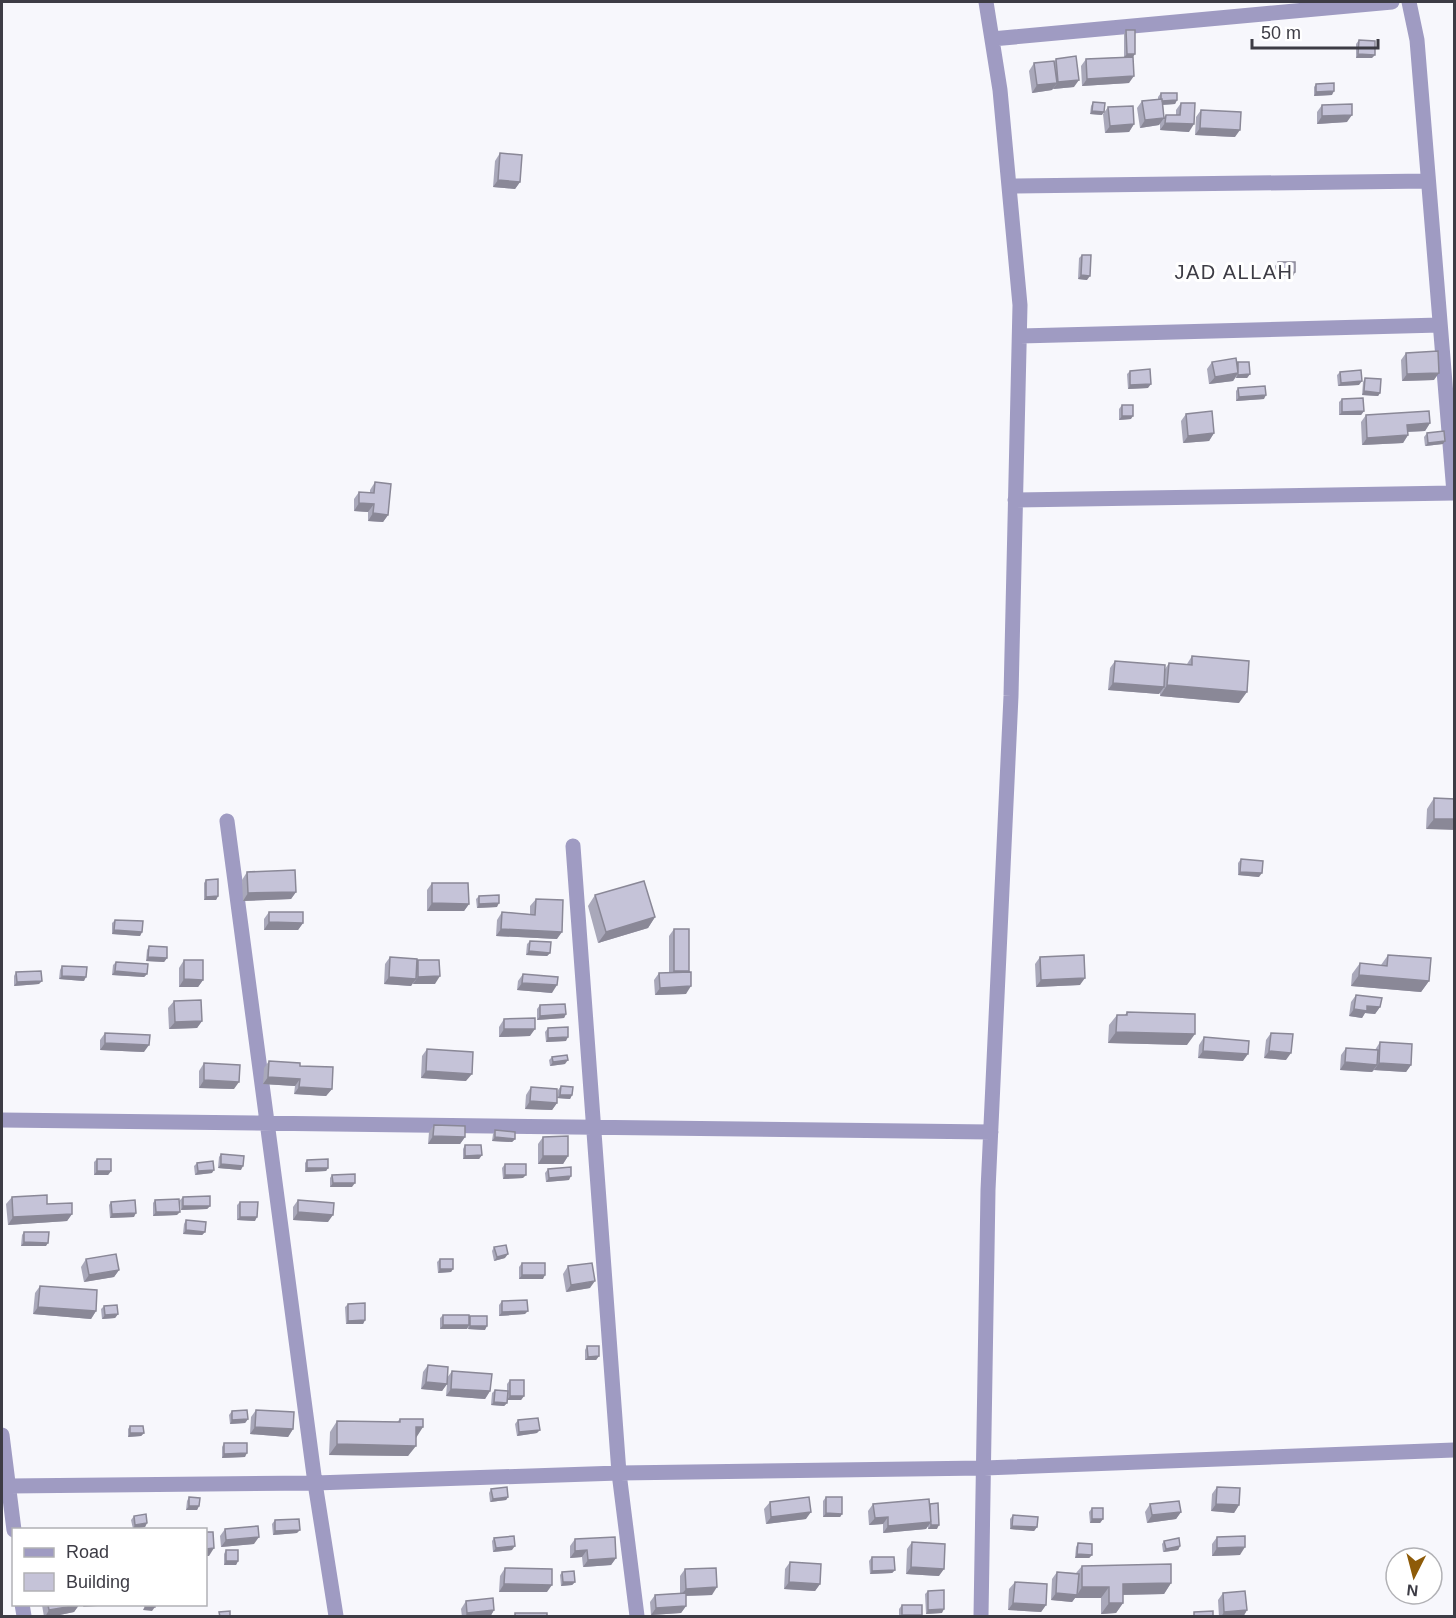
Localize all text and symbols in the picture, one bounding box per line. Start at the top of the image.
scale bar [1252,12,1378,50]
text: 50 m [1261,23,1301,43]
district label: JAD ALLAH [1174,261,1294,283]
legend [12,1528,207,1606]
text: Road [66,1542,109,1562]
north arrow [1384,1546,1444,1606]
text: Building [66,1572,130,1592]
text: N [1406,1581,1419,1599]

